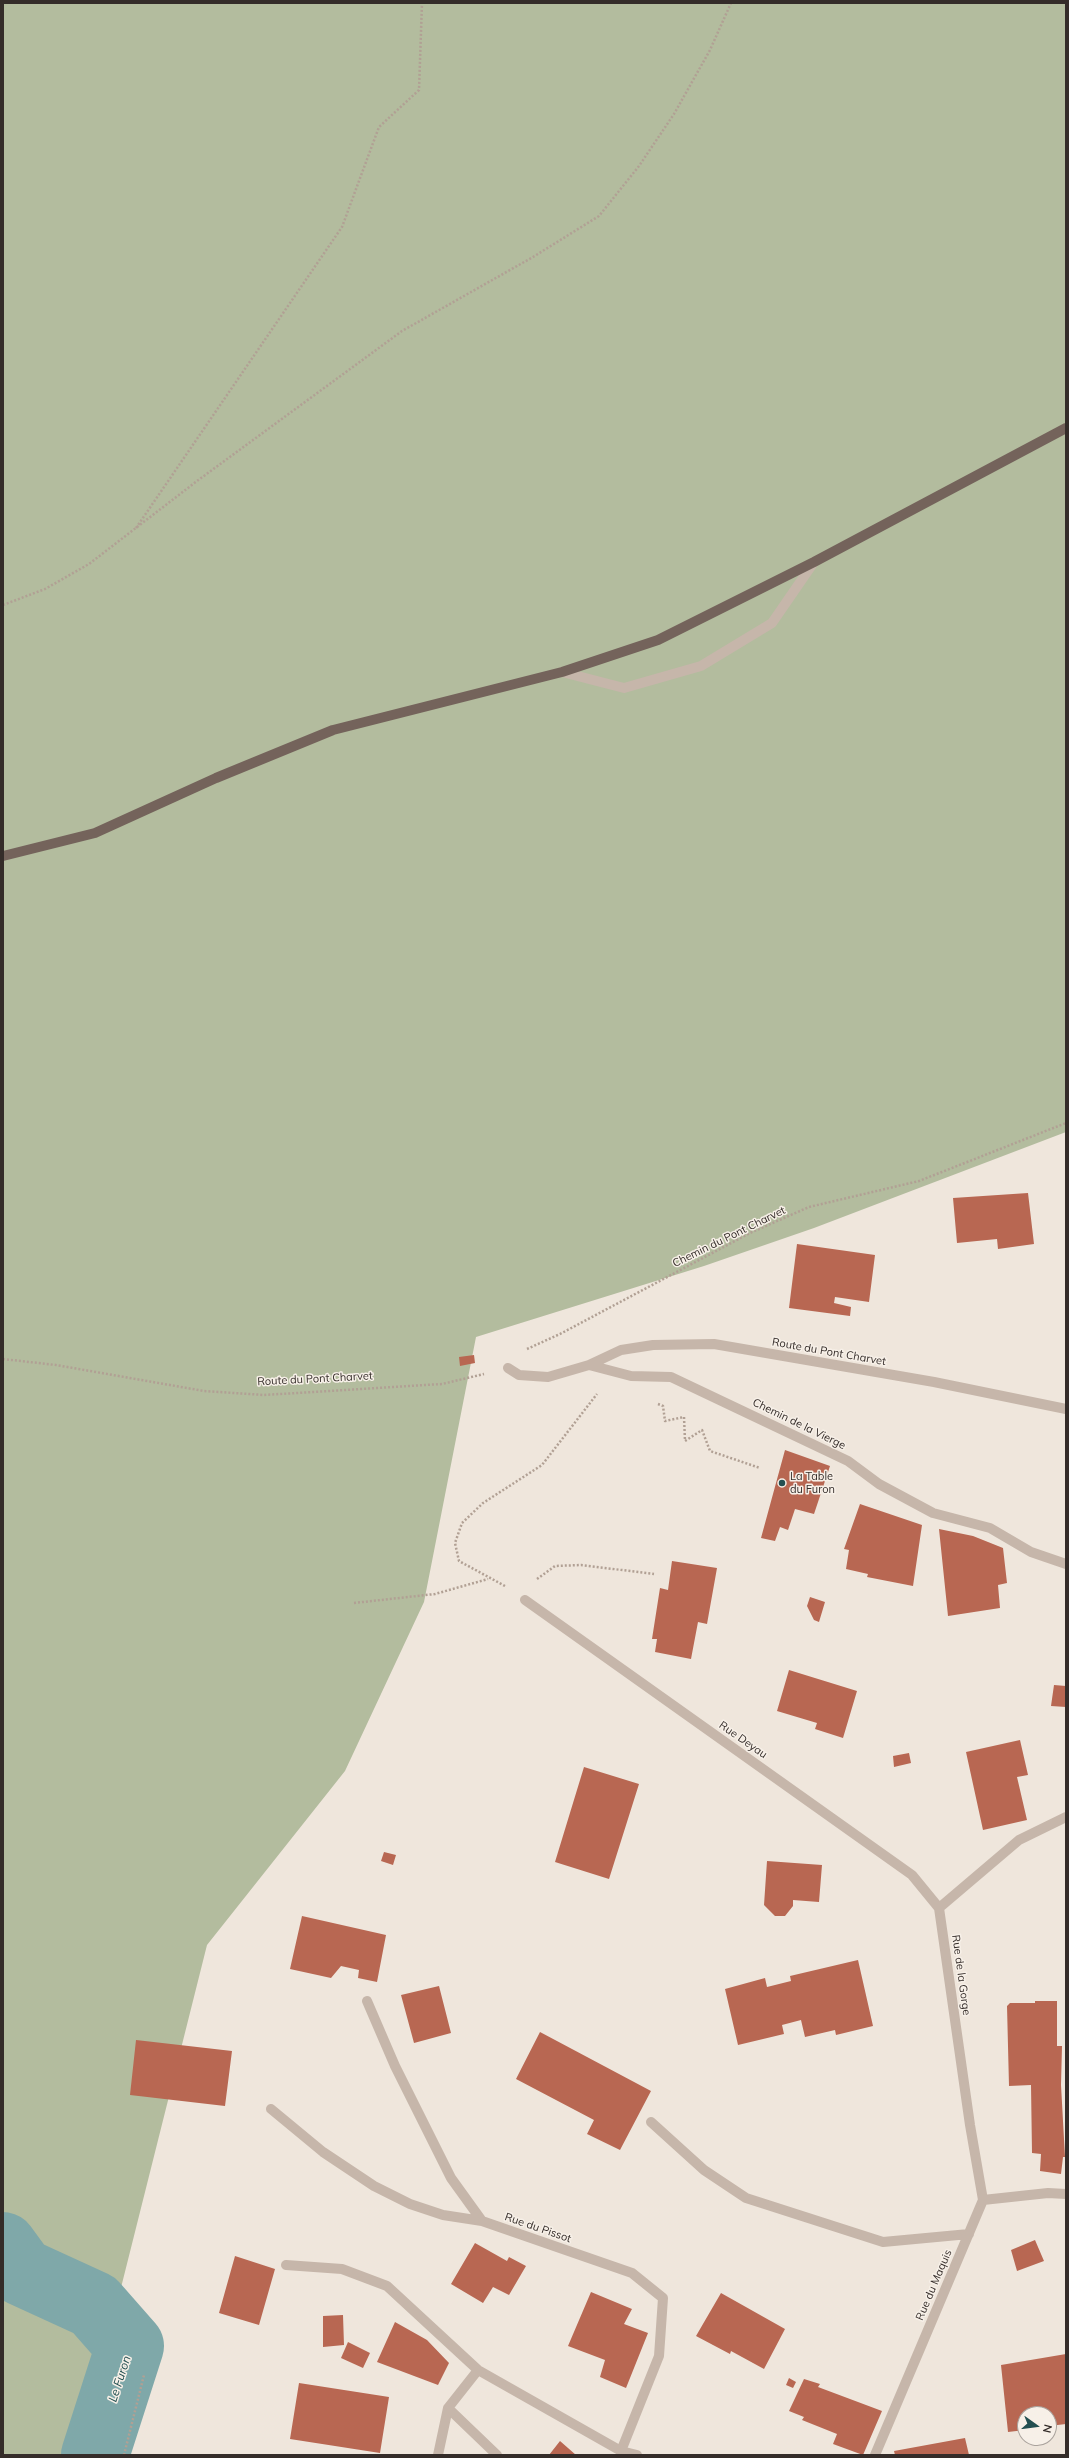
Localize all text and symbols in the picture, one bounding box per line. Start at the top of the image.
street label: Chemin du Pont Charvet [670,1204,788,1270]
street label: Route du Pont Charvet [771,1335,887,1369]
street label: Route du Pont Charvet [257,1369,373,1389]
street label: Chemin de la Vierge [750,1396,848,1452]
place label: La Table du Furon [790,1470,835,1496]
marker: La Table du Furon [777,1478,787,1488]
street label: Rue Deyau [716,1719,770,1761]
street label: Rue de la Gorge [949,1934,973,2016]
street label: Rue du Pissot [503,2210,573,2246]
street label: Rue du Maquis [913,2248,955,2322]
water label: Le Furon [106,2354,134,2404]
north arrow [1017,2406,1057,2446]
text: N [1040,2423,1055,2434]

